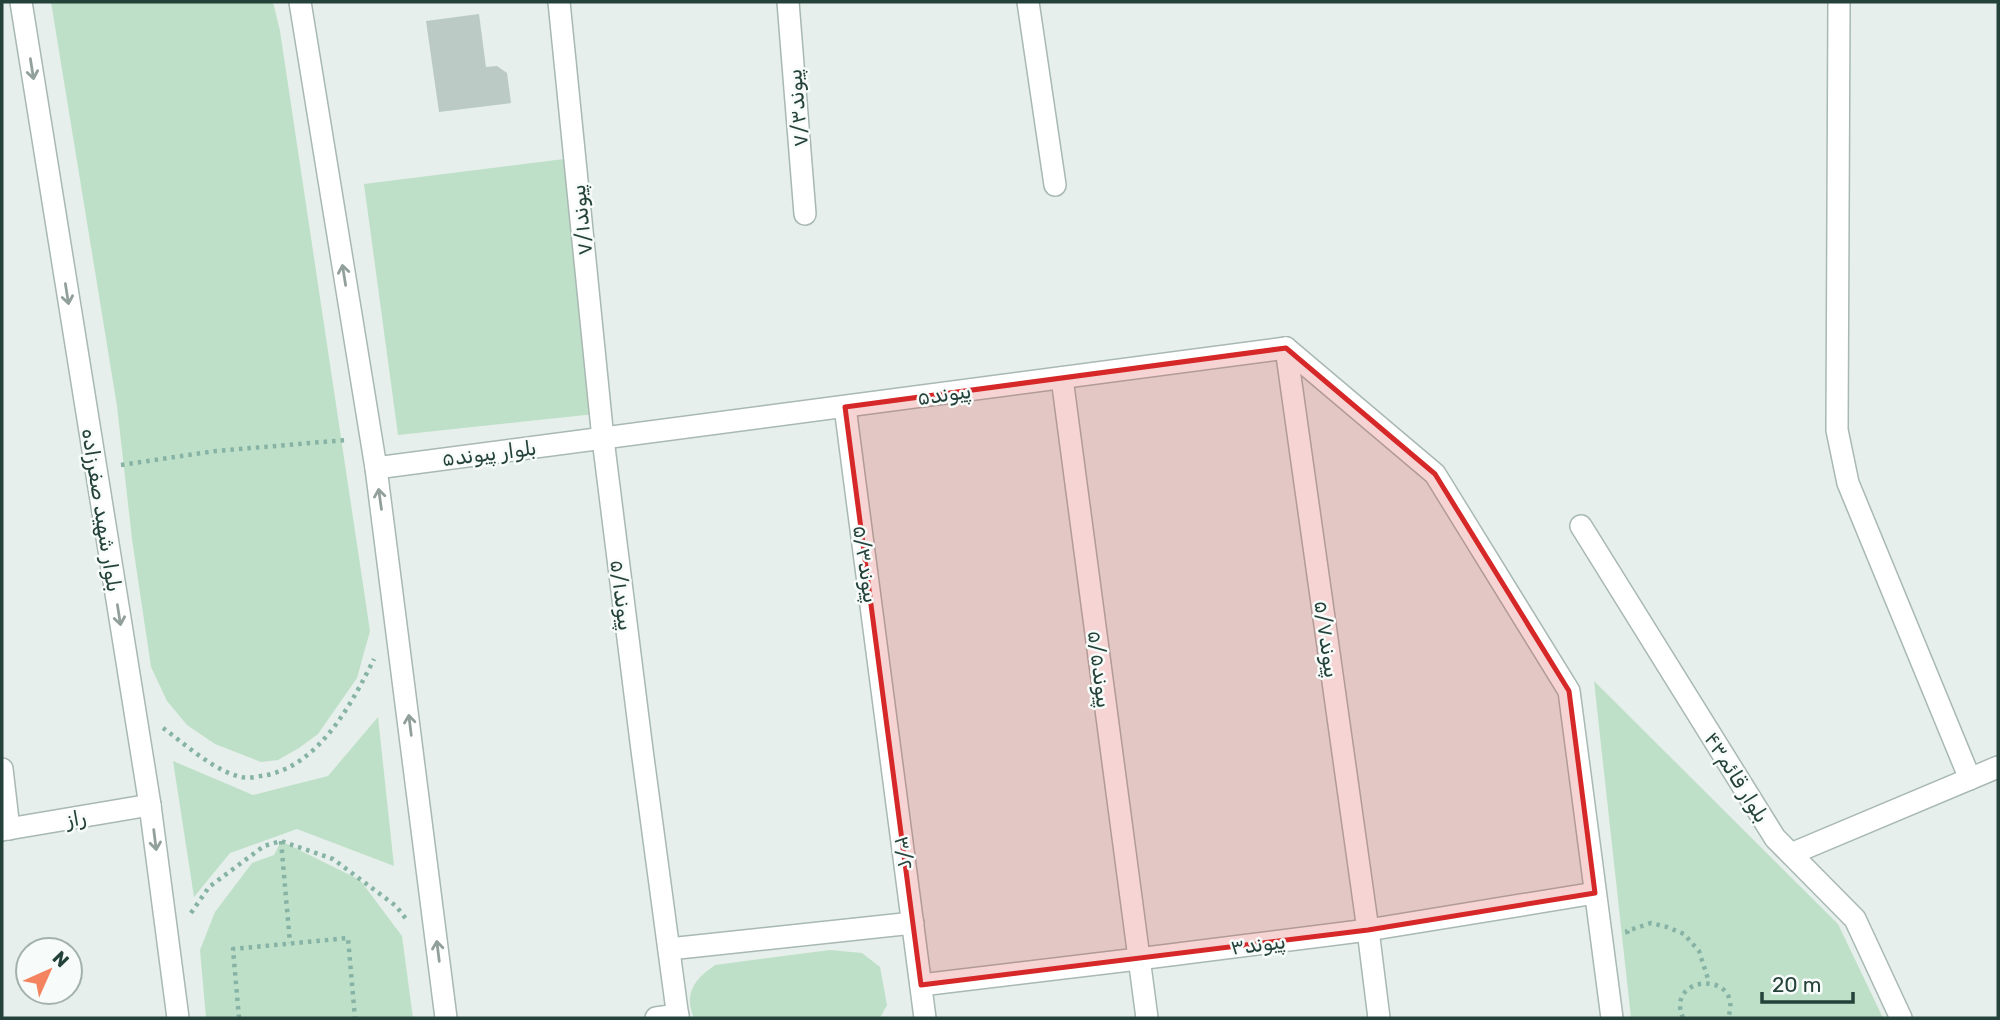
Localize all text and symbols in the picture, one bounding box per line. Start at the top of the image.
one-way arrow [26,57,39,80]
street label: پیوند۷/۳ [781,68,815,148]
street label: پیوند۷/۱ [565,183,599,257]
one-way arrow [337,264,350,286]
one-way arrow [61,282,74,305]
street label: پیوند۵ [915,378,973,412]
street label: بلوار شهید صفرزاده [77,426,127,594]
street label: بلوار پیوند۵ [440,435,538,473]
one-way arrow [373,488,386,511]
street label: پیوند۵/۳ [846,523,884,605]
street label: پیوند۵/۱ [603,558,639,632]
street label: پیوند۵/۷ [1307,599,1345,680]
one-way arrow [113,603,126,626]
street label: پیوند۵/۵ [1081,629,1117,709]
one-way arrow [403,714,416,737]
street label: بلوار قائم۴۳ [1698,727,1775,828]
street label: راز [62,804,88,832]
one-way arrow [148,828,161,851]
street label: ۳/۲ [890,835,918,871]
street label: پیوند۳ [1229,928,1287,962]
north arrow [14,936,84,1006]
one-way arrow [431,940,444,962]
text: N [48,946,74,972]
scale bar [1762,960,1853,1004]
text: 20 m [1772,972,1821,997]

